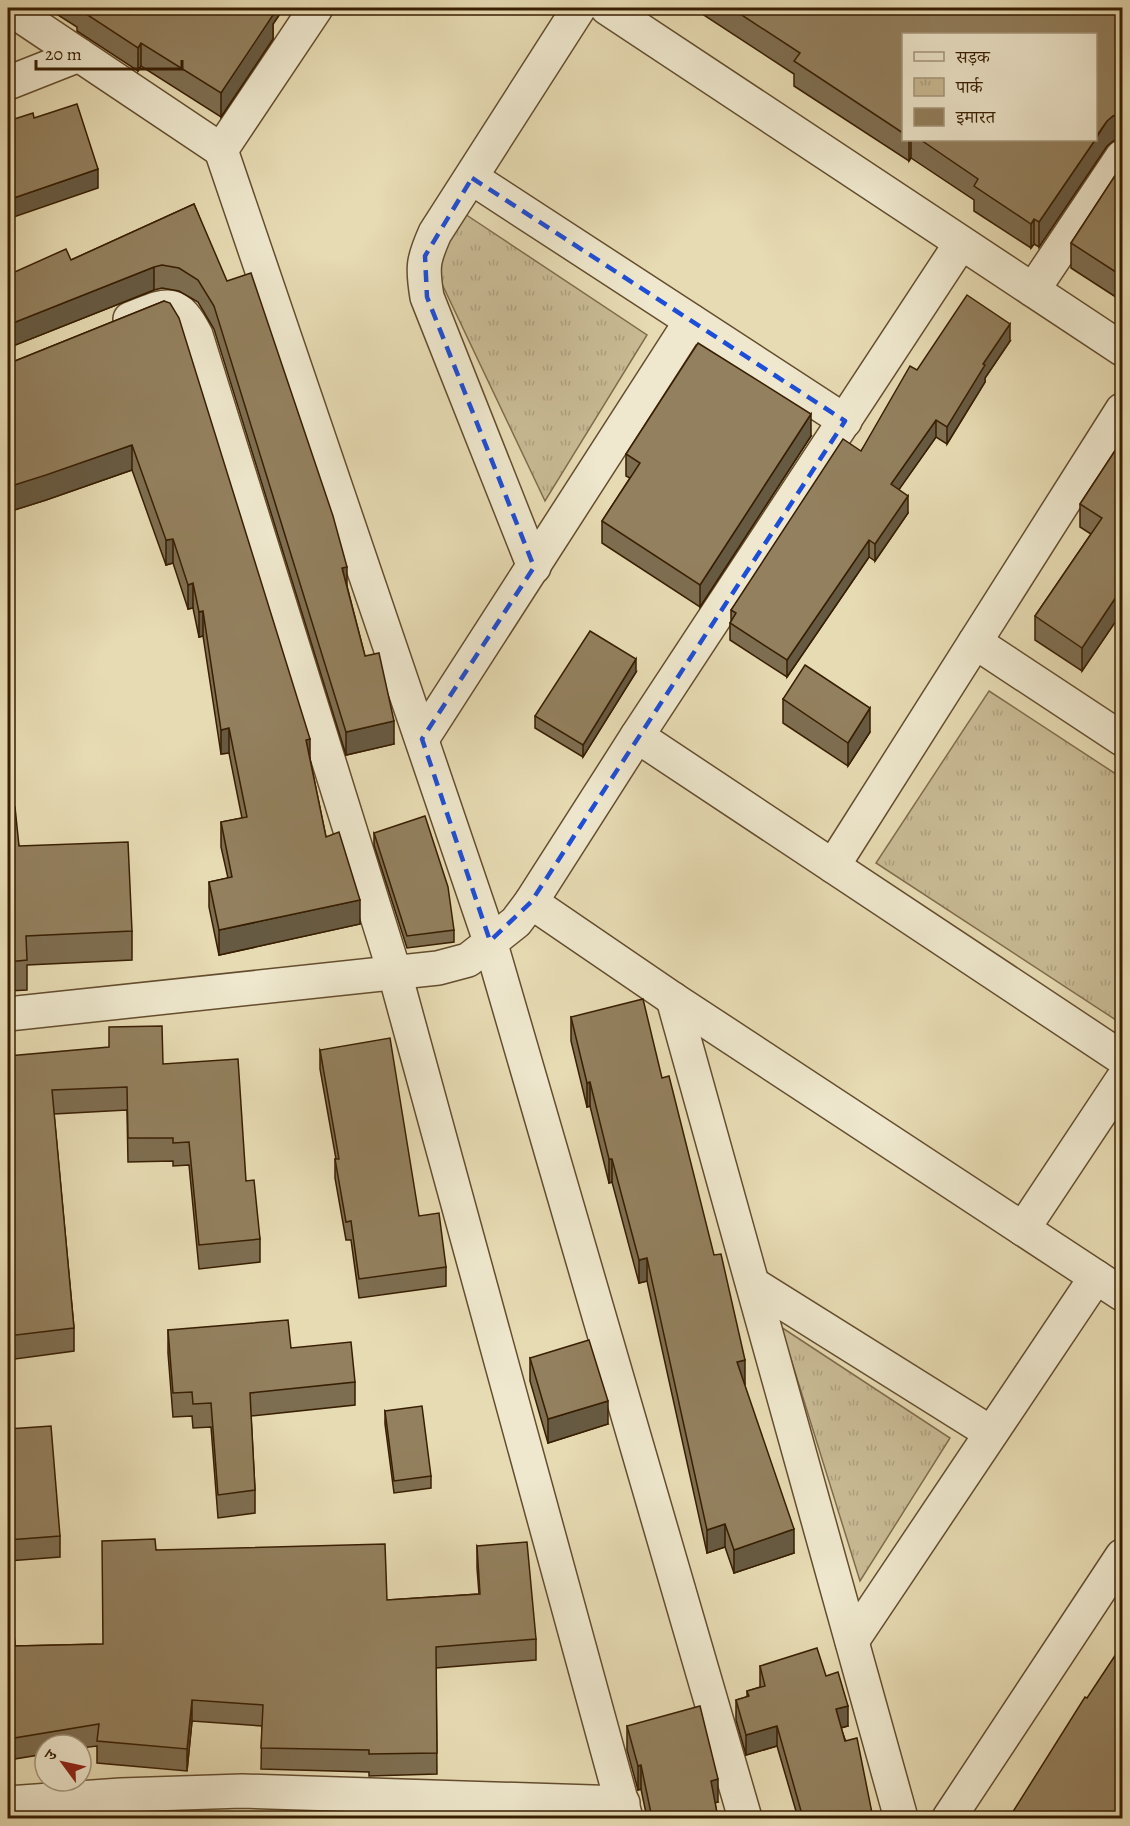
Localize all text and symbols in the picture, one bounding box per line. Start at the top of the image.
scale bar [36,33,182,71]
legend [902,33,1097,141]
text: 20 m [45,42,82,66]
text: सड़क [955,45,991,69]
text: पार्क [955,75,984,99]
text: इमारत [955,105,996,129]
north arrow [33,1733,93,1793]
text: उ [39,1744,64,1766]

